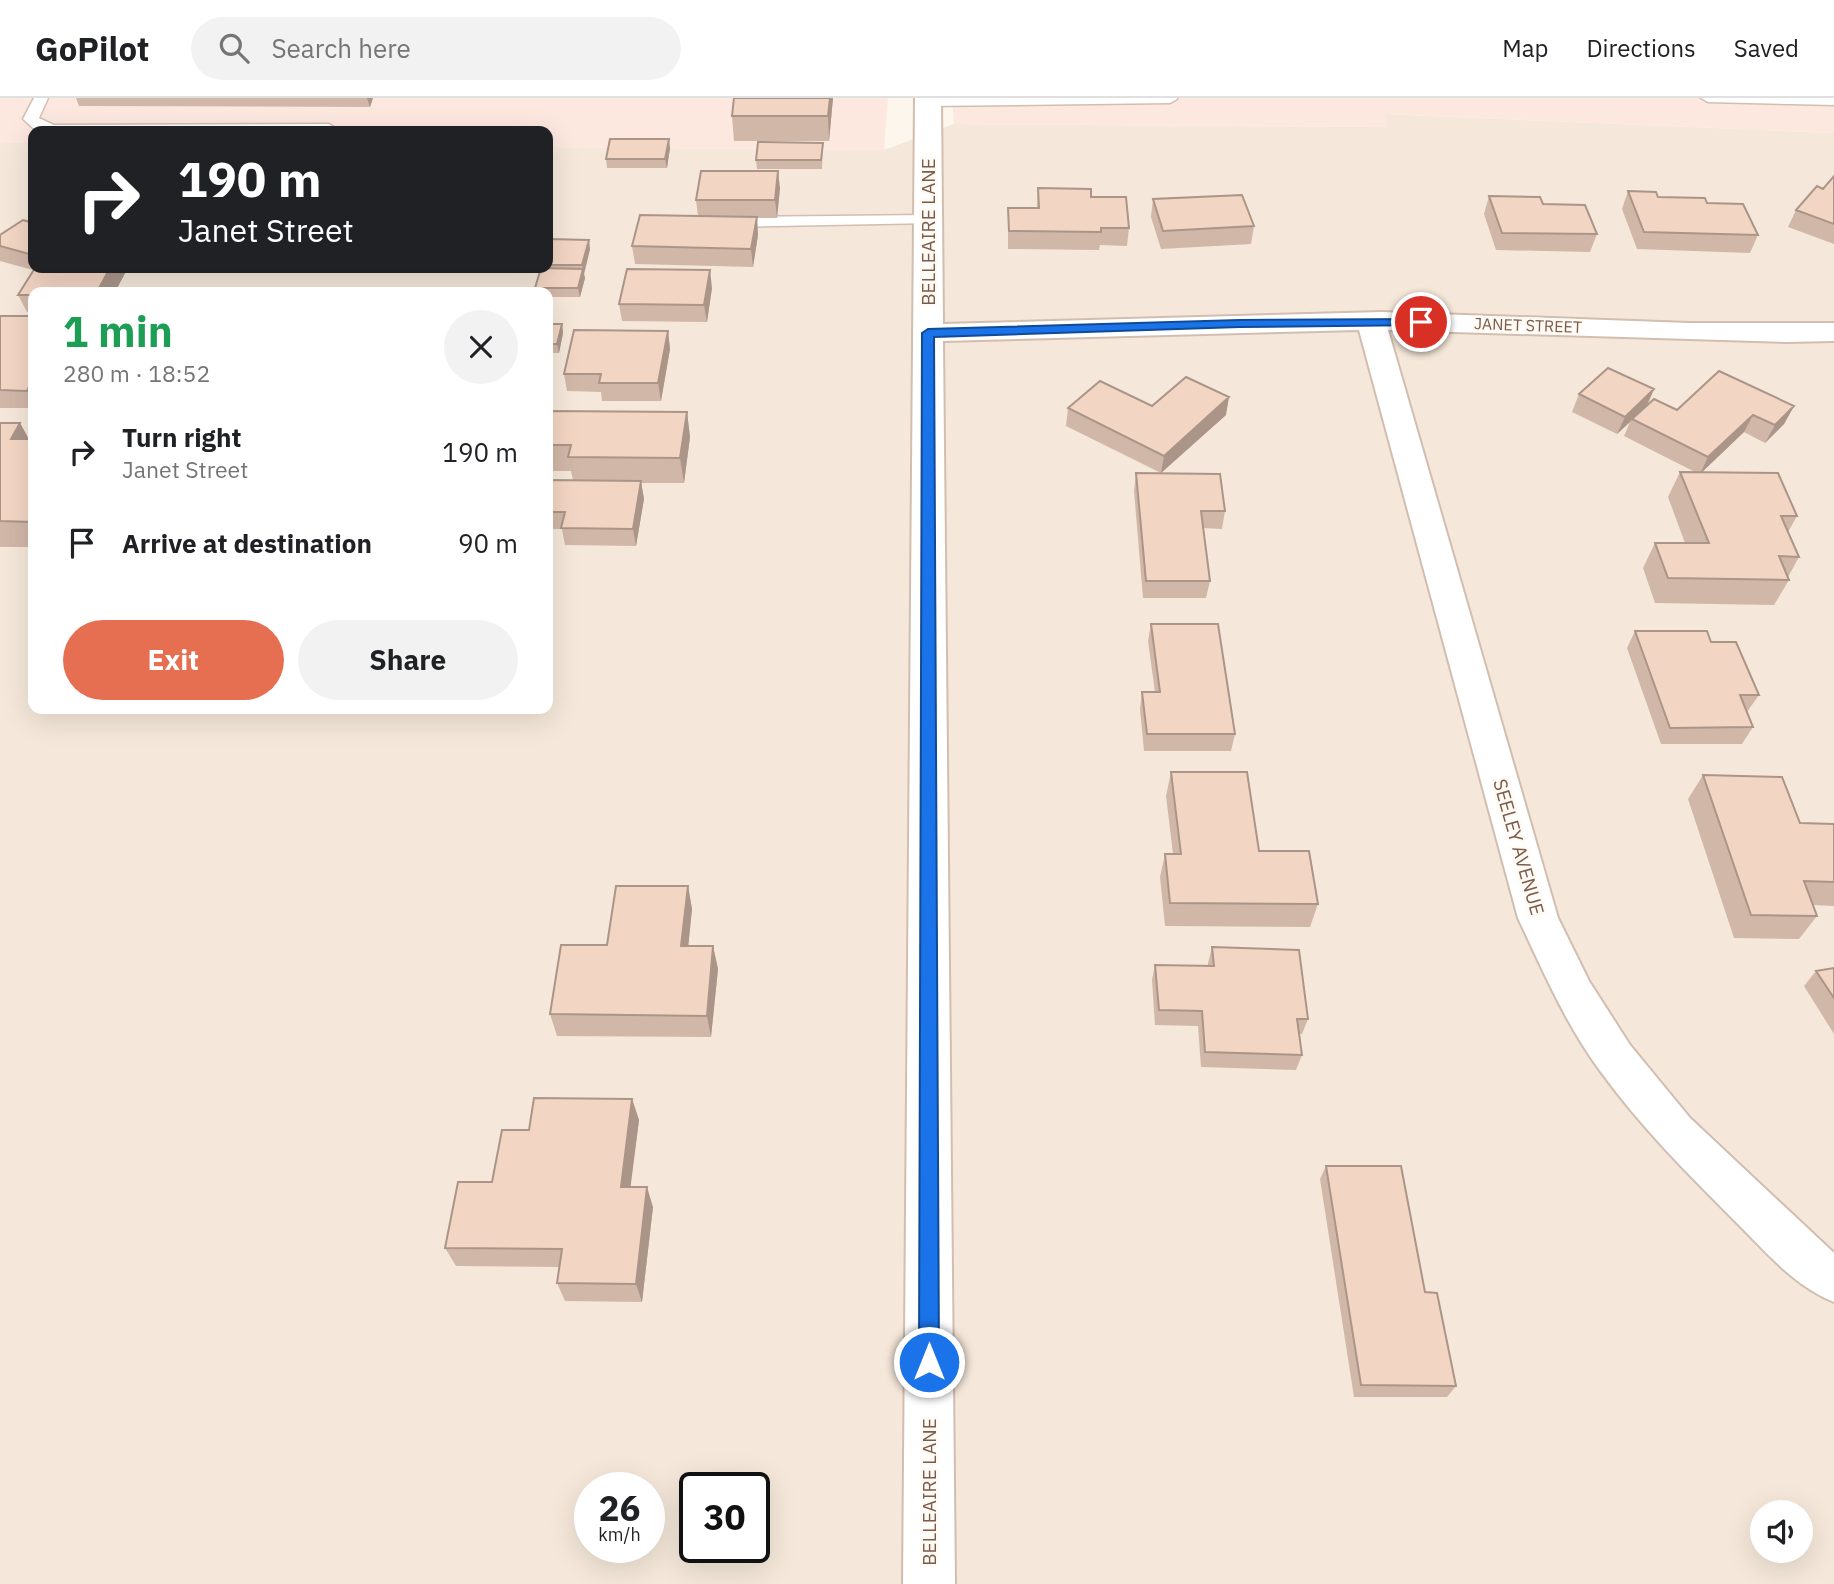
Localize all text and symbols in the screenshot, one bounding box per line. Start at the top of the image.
search box [191,17,681,80]
text: GoPilot [35,27,149,70]
icon: search [215,29,253,67]
text: Search here [271,31,411,65]
text: Map [1502,32,1548,64]
text: Directions [1586,32,1696,64]
text: Saved [1734,32,1799,64]
text: 190 m [178,147,322,210]
icon: right [63,154,154,245]
street label: BELLEAIRE LANE [916,158,940,306]
text: Janet Street [178,209,354,251]
pin [1391,292,1451,352]
icon: arrive [1402,303,1440,341]
text: 1 min [63,304,173,359]
button: close [444,310,518,384]
street label: JANET STREET [1474,313,1582,337]
text: 280 m · 18:52 [63,358,210,388]
text: Turn right [122,420,241,454]
icon: right [63,433,101,471]
text: 190 m [442,435,518,469]
text: Janet Street [122,454,248,484]
icon: arrive [63,524,101,562]
text: Arrive at destination [122,526,372,560]
text: 90 m [458,526,518,560]
button: Exit [63,620,284,700]
button: Share [298,620,518,700]
street label: SEELEY AVENUE [1488,776,1550,918]
position arrow [892,1325,966,1399]
street label: BELLEAIRE LANE [917,1418,941,1566]
speed limit sign: 30 [679,1472,770,1563]
text: 26 [598,1485,641,1531]
map controls [1750,1500,1813,1563]
button: sound [1750,1500,1813,1563]
text: km/h [598,1523,641,1546]

